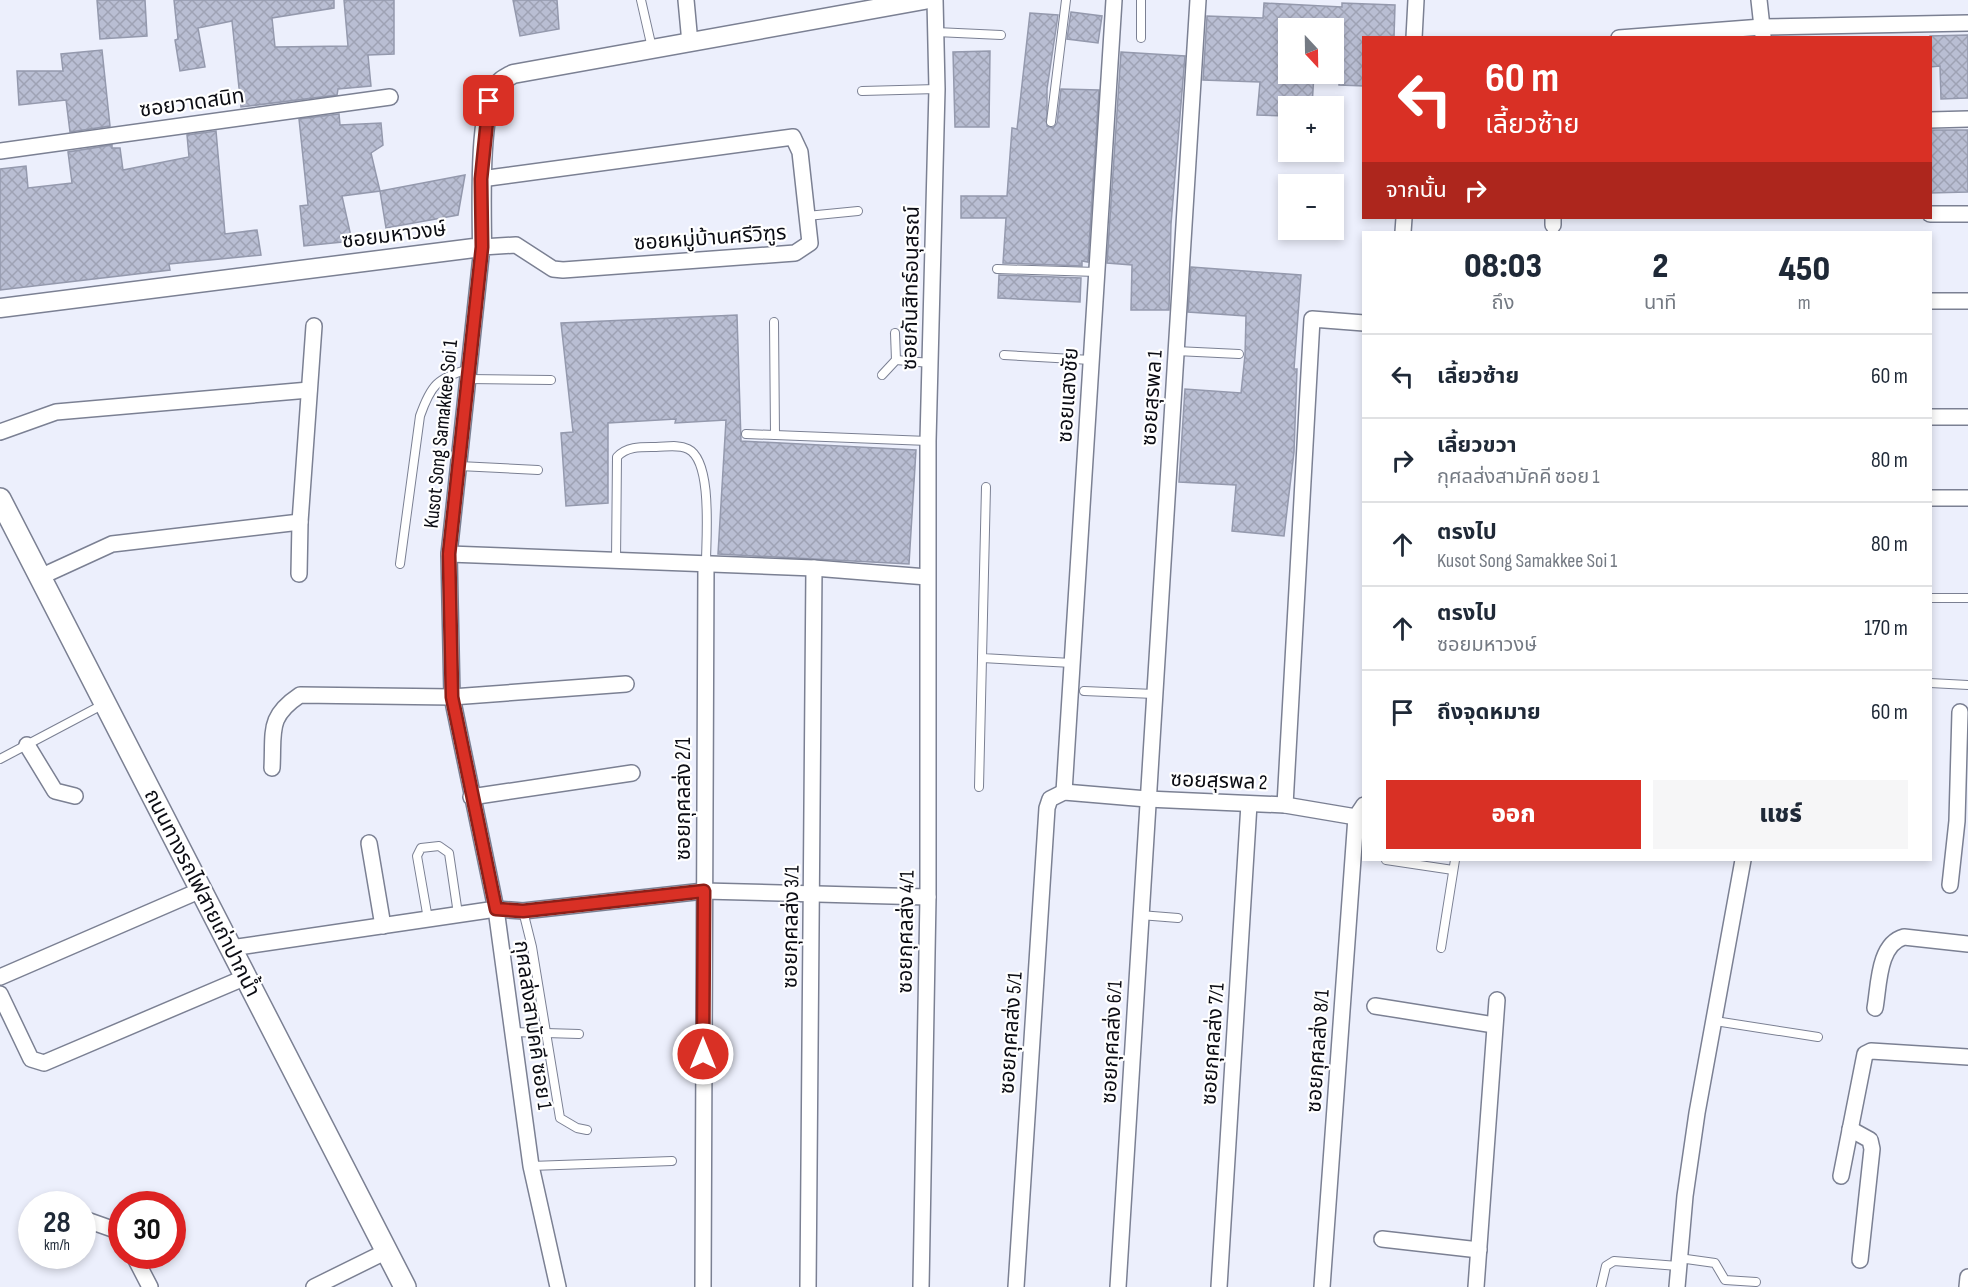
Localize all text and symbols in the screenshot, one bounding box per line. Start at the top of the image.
north arrow [1278,18,1344,84]
map controls [1278,18,1344,240]
text: 60 m [1485,53,1559,104]
icon: left [1386,60,1464,138]
pin [463,75,514,126]
street label: ซอยวาดสนิท [138,83,246,123]
icon: arrive [472,84,505,117]
button: + [1278,96,1344,162]
text: เลี้ยวซ้าย [1485,109,1579,141]
button: − [1278,174,1344,240]
icon: right [1459,174,1492,207]
text: จากนั้น [1386,177,1447,204]
street label: ซอยกันสิทธ์อนุสรณ์ [897,206,925,370]
street label: ซอยมหาวงษ์ [340,216,448,254]
street label: ซอยหมู่บ้านศรีวิฑูร [633,220,787,256]
text: 08:03 [1464,245,1542,288]
text: 2 [1652,245,1668,288]
text: 450 [1778,248,1830,291]
text: ถึง [1492,291,1514,315]
text: นาที [1644,291,1677,315]
text: m [1798,291,1811,315]
street label: Kusot Song Samakkee Soi 1 [419,338,463,529]
street label: ซอยแสงชัย [1052,347,1084,443]
street label: ซอยสุรพล 1 [1136,349,1168,447]
icon: left [1386,360,1419,393]
text: เลี้ยวซ้าย [1437,363,1519,390]
text: 60 m [1871,363,1908,390]
text: เลี้ยวขวา [1437,432,1517,459]
icon: right [1386,444,1419,477]
text: 80 m [1871,447,1908,474]
text: กุศลส่งสามัคคี ซอย 1 [1437,465,1599,489]
text: ตรงไป [1437,519,1497,546]
icon: ahead [1386,528,1419,561]
text: 80 m [1871,531,1908,558]
text: Kusot Song Samakkee Soi 1 [1437,549,1617,573]
text: ตรงไป [1437,600,1497,627]
icon: ahead [1386,612,1419,645]
text: 170 m [1864,615,1908,642]
text: ซอยมหาวงษ์ [1437,633,1537,657]
icon: arrive [1386,696,1419,729]
text: ถึงจุดหมาย [1437,699,1541,726]
text: 60 m [1871,699,1908,726]
street label: ซอยกุศลส่ง 2/1 [671,737,696,861]
street label: ซอยสุรพล 2 [1170,767,1268,795]
button: ออก [1386,780,1641,849]
button: แชร์ [1653,780,1908,849]
street label: ถนนทางรถไฟสายเก่าปากน้ำ [139,784,268,1001]
street label: ซอยกุศลส่ง 3/1 [777,865,805,989]
street label: ซอยกุศลส่ง 4/1 [892,870,920,994]
street label: กุศลส่งสามัคคี ซอย 1 [509,939,557,1112]
street label: ซอยกุศลส่ง 5/1 [994,970,1028,1095]
street label: ซอยกุศลส่ง 6/1 [1096,979,1128,1104]
street label: ซอยกุศลส่ง 7/1 [1196,981,1230,1106]
street label: ซอยกุศลส่ง 8/1 [1301,988,1335,1113]
position arrow [671,1022,735,1086]
speed limit sign: 30 [108,1191,186,1269]
text: 28 [43,1205,71,1241]
text: km/h [44,1236,70,1255]

